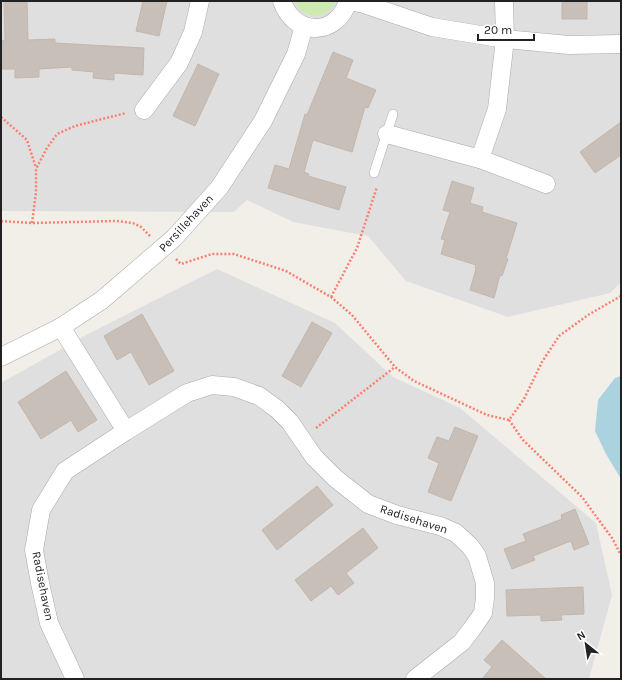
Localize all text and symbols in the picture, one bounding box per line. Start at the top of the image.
scale bar [478,16,534,42]
text: 20 m [484,23,512,37]
street label: Persillehaven [156,191,216,255]
street label: Radisehaven [378,501,450,537]
street label: Radisehaven [29,550,57,622]
north arrow [566,624,606,664]
text: N [575,628,588,643]

